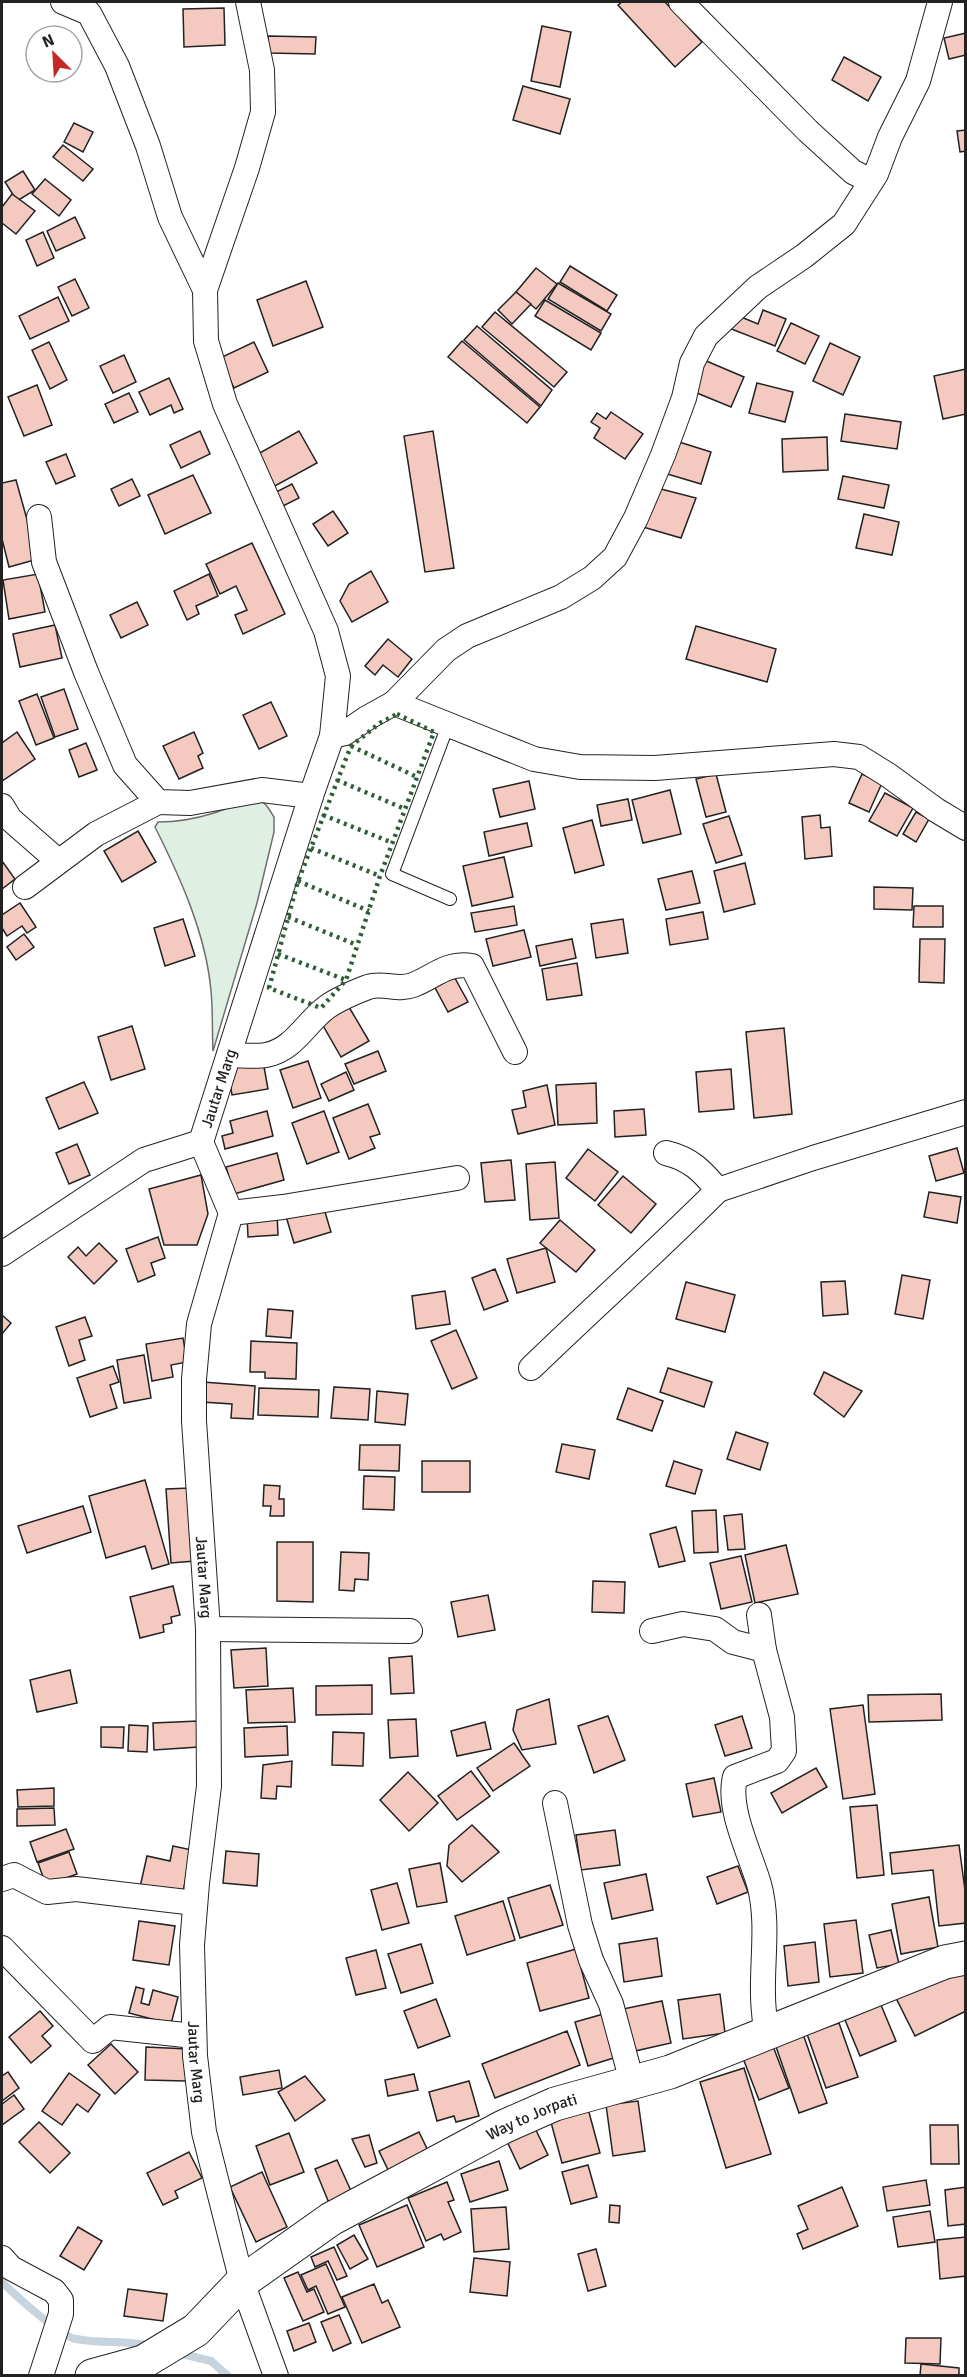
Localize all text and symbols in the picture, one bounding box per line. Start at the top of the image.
north arrow [24,24,84,84]
text: N [39,30,57,53]
street label: Jautar Marg [197,1046,241,1130]
street label: Jautar Marg [191,1536,216,1619]
street label: Jautar Marg [183,2021,209,2104]
street label: Way to Jorpati [483,2089,579,2145]

